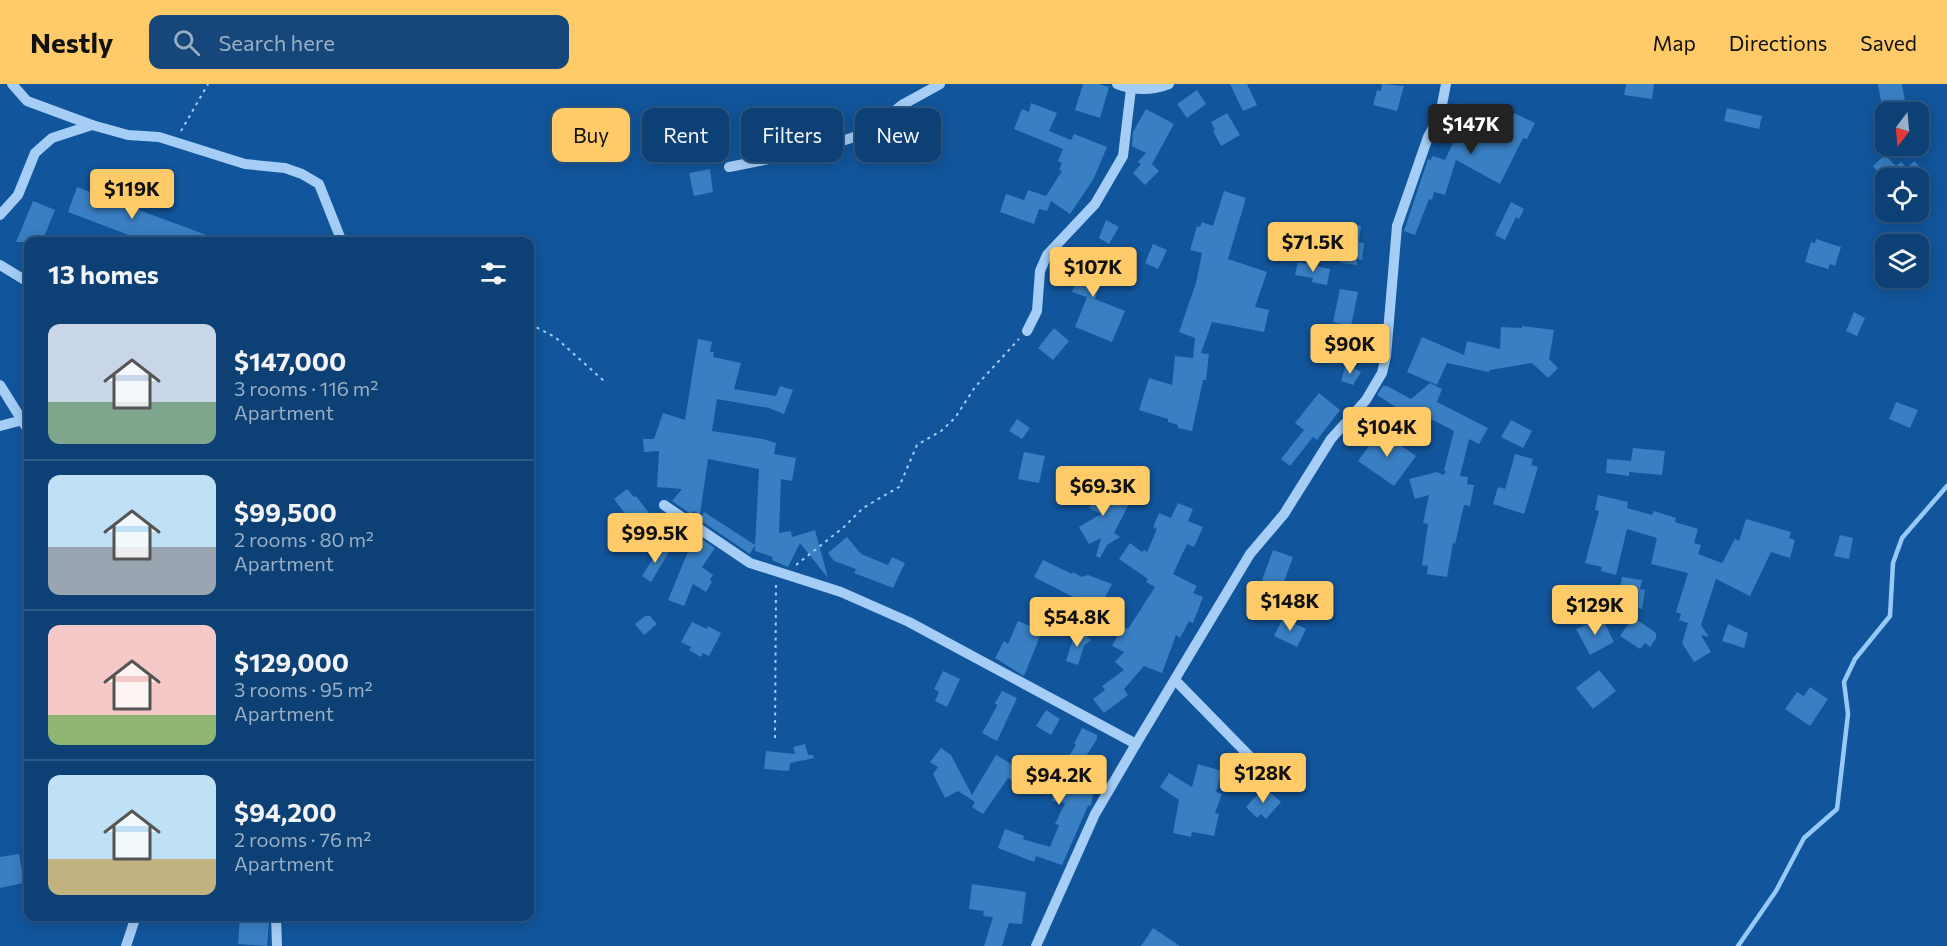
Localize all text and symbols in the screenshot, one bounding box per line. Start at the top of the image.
search box [149,15,569,69]
text: Nestly [30,25,113,59]
icon: search [170,26,203,59]
text: Search here [218,29,335,56]
text: Map [1653,30,1696,55]
text: Directions [1729,30,1827,55]
text: Saved [1860,30,1917,55]
north arrow [1875,102,1929,156]
map controls [1875,102,1929,288]
pin: $147K [1429,104,1513,155]
chip: Buy [552,108,630,162]
chip: Rent [642,108,729,162]
chip: Filters [741,108,843,162]
chip: New [855,108,941,162]
text: $147K [1442,111,1500,135]
button: locate [1875,168,1929,222]
pin: $119K [90,169,174,220]
text: $119K [104,176,160,200]
pin: $71.5K [1264,222,1362,273]
text: $71.5K [1282,229,1344,253]
button: layers [1875,234,1929,288]
pin: $107K [1051,247,1135,298]
text: $107K [1064,254,1122,278]
icon: filters [477,257,510,290]
text: 13 homes [48,258,159,289]
pin: $90K [1314,324,1386,375]
text: $90K [1324,331,1376,355]
text: $147,000 [234,345,346,376]
icon: home [96,348,168,420]
text: 3 rooms · 116 m² [234,376,378,400]
text: Apartment [234,400,334,424]
pin: $104K [1345,407,1429,458]
text: $104K [1357,414,1417,438]
pin: $69.3K [1054,466,1152,517]
text: $69.3K [1070,473,1136,497]
text: $99,500 [234,496,337,527]
icon: home [96,499,168,571]
pin: $99.5K [606,513,704,564]
text: $99.5K [622,520,688,544]
text: 2 rooms · 80 m² [234,527,374,551]
text: Apartment [234,551,334,575]
pin: $148K [1248,581,1332,632]
pin: $129K [1553,585,1637,636]
text: $148K [1260,588,1320,612]
text: $129K [1566,592,1624,616]
pin: $54.8K [1028,597,1126,648]
text: $54.8K [1044,604,1110,628]
text: $129,000 [234,646,349,677]
icon: home [96,649,168,721]
text: 3 rooms · 95 m² [234,677,373,701]
text: Apartment [234,701,334,725]
pin: $128K [1221,753,1305,804]
pin: $94.2K [1010,755,1108,806]
text: $128K [1234,760,1292,784]
text: $94.2K [1026,762,1092,786]
text: $94,200 [234,796,337,827]
icon: home [96,799,168,871]
text: 2 rooms · 76 m² [234,827,371,851]
text: Apartment [234,851,334,875]

